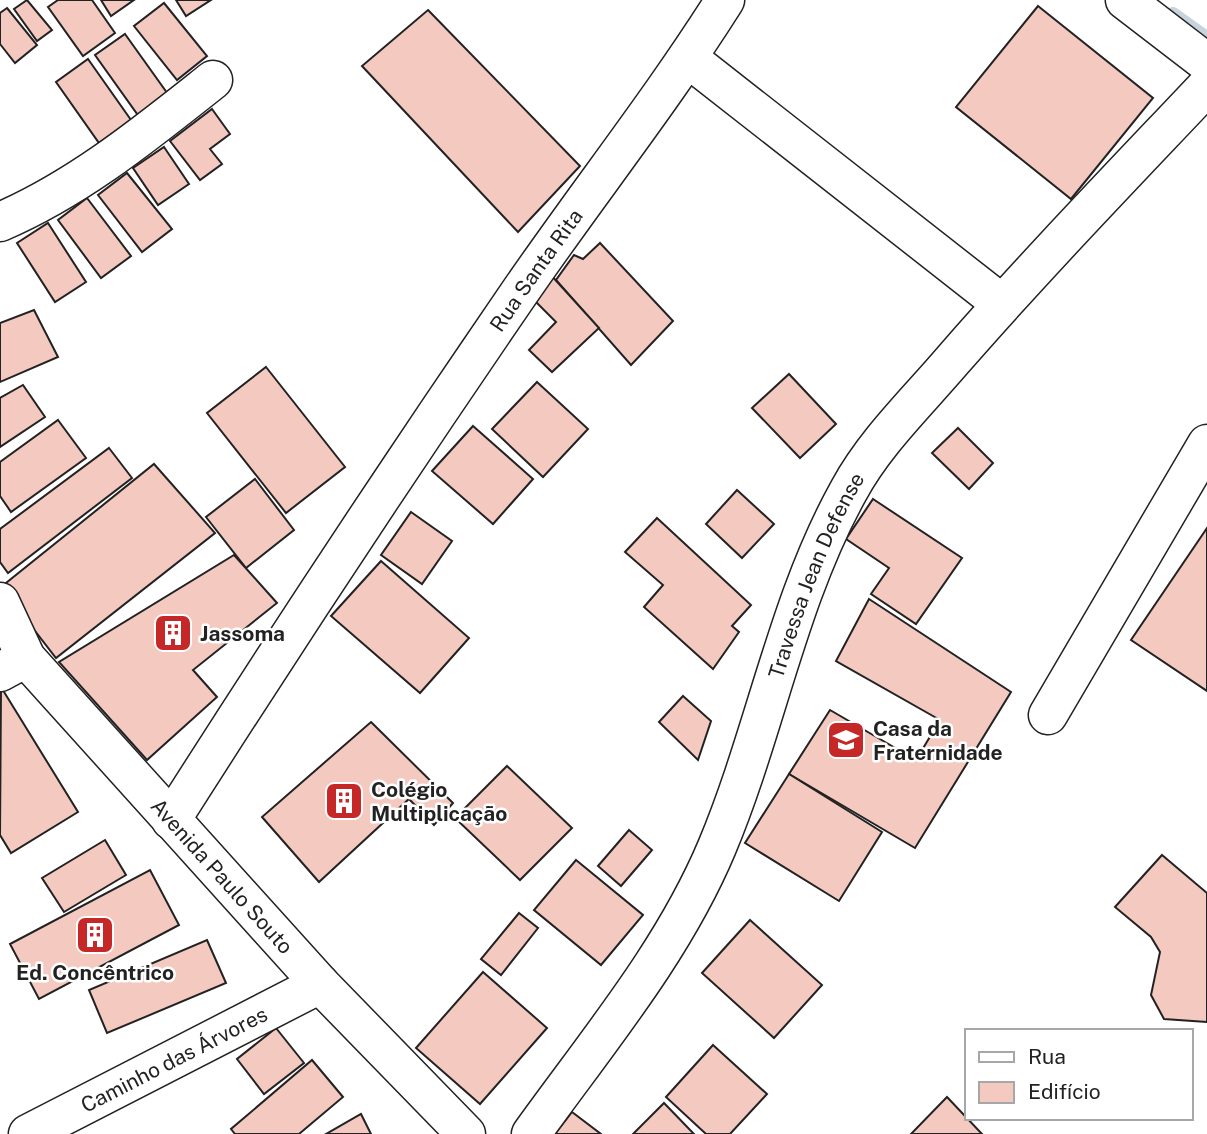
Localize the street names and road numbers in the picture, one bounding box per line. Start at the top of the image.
street label: Rua Santa Rita [484,204,587,336]
street label: Travessa Jean Defense [763,468,869,681]
street label: Avenida Paulo Souto [146,793,299,959]
street label: Caminho das Árvores [76,1001,271,1117]

